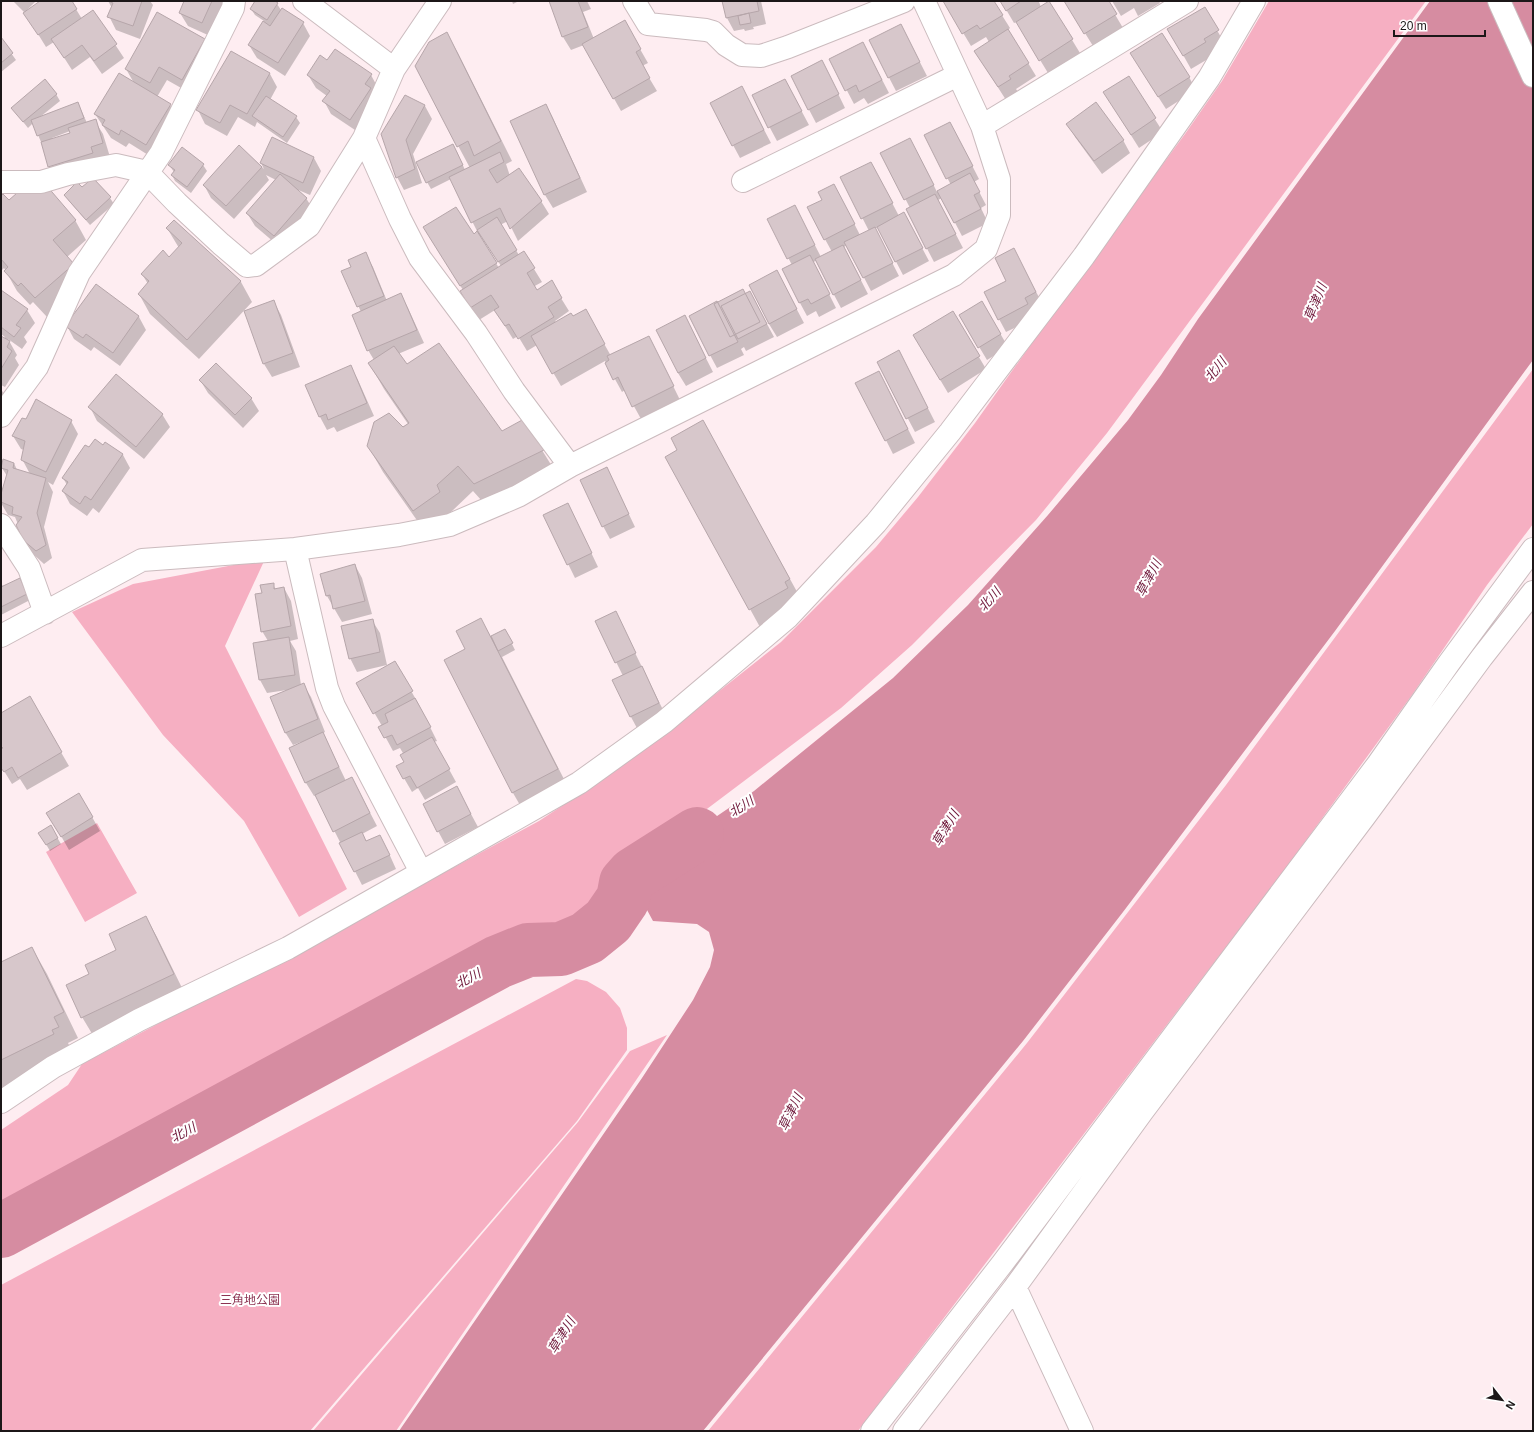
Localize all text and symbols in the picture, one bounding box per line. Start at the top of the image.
scale bar [1394,12,1485,38]
text: 20 m [1400,19,1427,33]
water label: 草津川 [1301,279,1330,323]
water label: 北川 [1201,353,1231,384]
water label: 草津川 [1133,556,1165,599]
water label: 北川 [975,583,1005,614]
water label: 北川 [726,792,758,820]
water label: 草津川 [929,806,963,849]
water label: 北川 [453,965,485,991]
water label: 草津川 [775,1090,807,1133]
water label: 北川 [168,1119,200,1145]
park label: 三角地公園 [220,1293,280,1307]
water label: 草津川 [545,1313,579,1356]
north arrow [1482,1380,1522,1420]
text: N [1503,1399,1518,1412]

